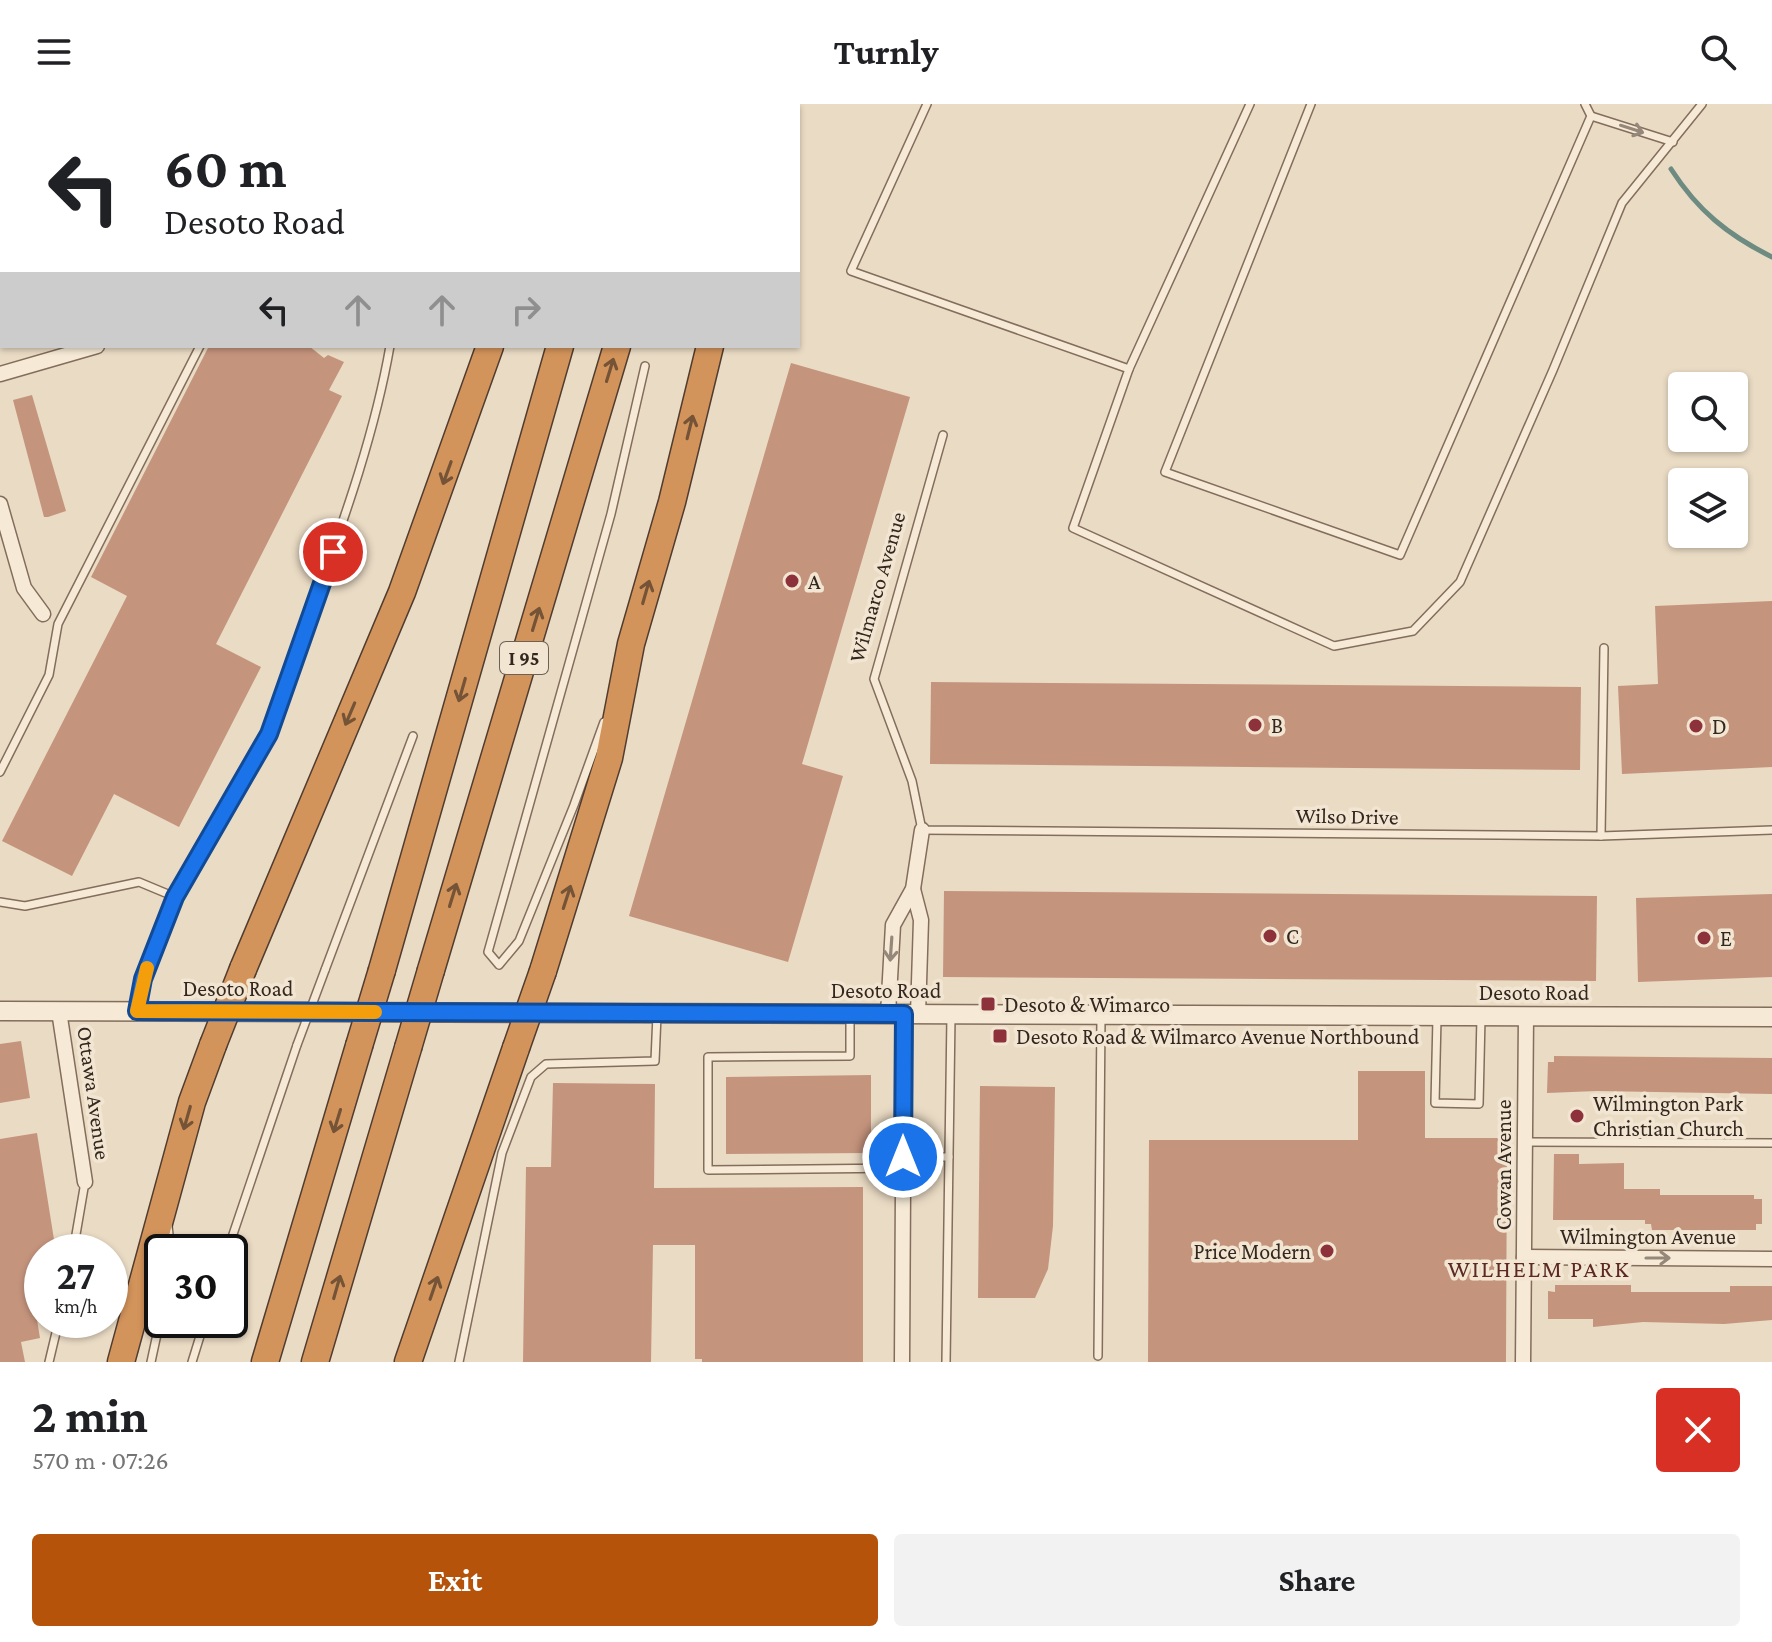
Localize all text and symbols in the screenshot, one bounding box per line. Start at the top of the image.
icon: menu [32,30,76,74]
icon: search [1696,30,1740,74]
text: Turnly [834,32,938,72]
one-way arrow [1619,123,1644,137]
icon: left [32,136,136,240]
text: 60 m [164,137,287,199]
text: Desoto Road [164,202,345,242]
icon: left [252,288,296,332]
icon: ahead [336,288,380,332]
icon: ahead [420,288,464,332]
icon: right [504,288,548,332]
one-way arrow [603,358,618,384]
map controls [1668,372,1748,548]
button: search [1668,372,1748,452]
one-way arrow [684,414,699,440]
one-way arrow [438,460,453,485]
button: layers [1668,468,1748,548]
street label: Wilmarco Avenue [844,509,910,665]
pin [299,518,367,586]
icon: arrive [311,530,355,574]
place label: A [808,569,821,594]
marker: A [783,572,801,590]
one-way arrow [639,579,654,605]
one-way arrow [529,607,544,633]
road number: I 95 [500,642,548,674]
one-way arrow [453,677,468,703]
one-way arrow [342,701,357,726]
place label: B [1271,713,1283,738]
place label: D [1712,714,1727,739]
marker: B [1246,716,1264,734]
marker: D [1687,717,1705,735]
street label: Wilso Drive [1295,803,1399,829]
one-way arrow [446,883,461,909]
one-way arrow [561,885,576,910]
place label: C [1286,924,1299,949]
place label: E [1720,926,1732,951]
marker: C [1261,927,1279,945]
marker: E [1695,929,1713,947]
one-way arrow [883,935,898,962]
street label: Desoto Road [183,976,294,1001]
street label: Desoto Road [831,978,942,1003]
street label: Desoto Road [1479,980,1590,1005]
place label: Desoto & Wimarco [1004,992,1170,1017]
marker: Desoto & Wimarco [979,995,997,1013]
place label: Desoto Road & Wilmarco Avenue Northbound [1016,1024,1420,1049]
street label: Ottawa Avenue [72,1025,116,1161]
marker: Desoto Road & Wilmarco Avenue Northbound [991,1027,1009,1045]
place label: Wilmington Park Christian Church [1593,1091,1744,1141]
street label: Cowan Avenue [1491,1100,1516,1230]
one-way arrow [179,1105,194,1131]
one-way arrow [329,1107,344,1133]
marker: Wilmington Park Christian Church [1568,1107,1586,1125]
position arrow [861,1115,945,1199]
street label: Wilmington Avenue [1560,1224,1736,1249]
speed limit sign: 30 [144,1234,248,1338]
place label: Price Modern [1194,1239,1311,1264]
marker: Price Modern [1318,1242,1336,1260]
one-way arrow [1644,1250,1671,1266]
text: 27 [57,1253,95,1298]
district label: WILHELM PARK [1448,1255,1630,1282]
one-way arrow [330,1275,345,1301]
one-way arrow [427,1276,442,1301]
text: km/h [54,1295,98,1317]
button: close [1656,1388,1740,1472]
text: 2 min [32,1389,148,1442]
text: 570 m · 07:26 [32,1446,169,1475]
button: Exit [32,1534,878,1626]
button: Share [894,1534,1740,1626]

